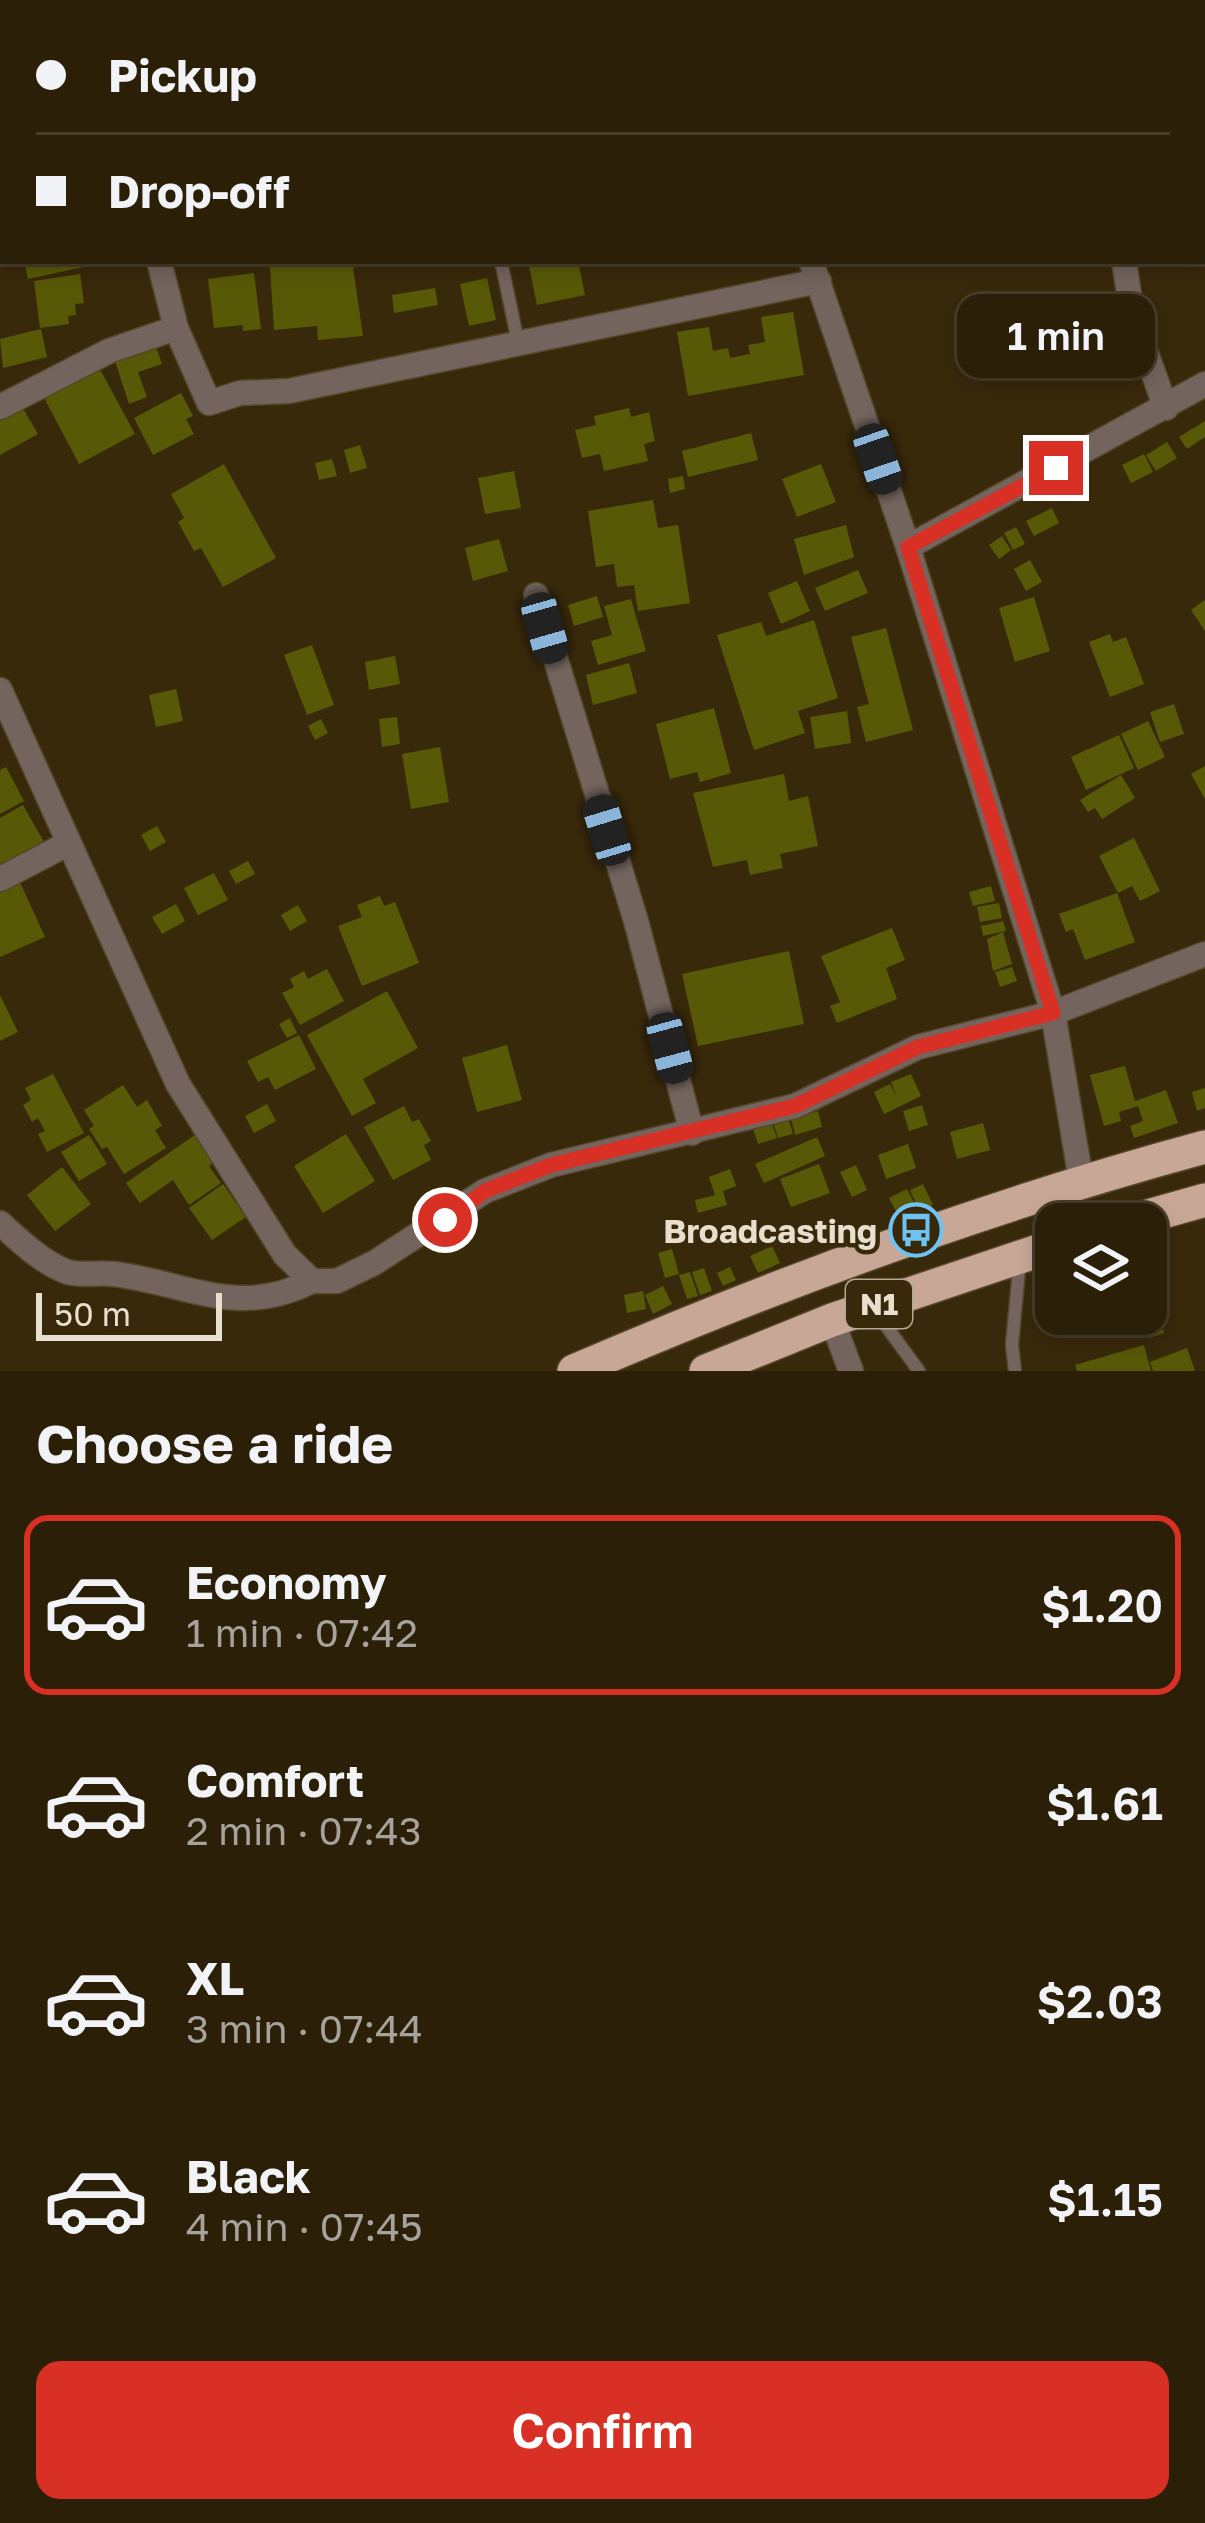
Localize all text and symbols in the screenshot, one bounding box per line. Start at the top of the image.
text: Pickup [108,48,257,102]
text: Drop-off [108,164,289,218]
callout: 1 min [957,294,1155,378]
text: 1 min [1007,312,1105,359]
car [849,419,907,499]
route end [1029,441,1083,495]
car [518,588,572,668]
car [579,790,635,870]
car [643,1009,697,1087]
route start [418,1193,472,1247]
bus stop icon: Broadcasting [888,1202,944,1258]
map controls [1035,1203,1167,1335]
button: layers [1035,1203,1167,1335]
place label: Broadcasting [663,1211,877,1250]
road number: N1 [846,1280,912,1328]
scale bar [36,1287,222,1340]
text: 50 m [54,1294,131,1333]
text: Choose a ride [36,1410,393,1475]
icon: car [42,1551,150,1659]
text: Economy [186,1555,387,1609]
text: $1.20 [1041,1578,1163,1632]
text: 1 min · 07:42 [186,1609,418,1656]
icon: car [42,1749,150,1857]
text: Comfort [186,1753,364,1807]
text: $1.61 [1046,1776,1163,1830]
text: 2 min · 07:43 [186,1807,422,1854]
icon: car [42,1947,150,2055]
text: XL [186,1951,244,2005]
text: $2.03 [1037,1974,1163,2028]
text: 3 min · 07:44 [186,2005,423,2052]
icon: car [42,2145,150,2253]
text: Black [186,2149,311,2203]
text: $1.15 [1047,2172,1163,2226]
text: 4 min · 07:45 [186,2203,423,2250]
button: Confirm [36,2361,1169,2499]

